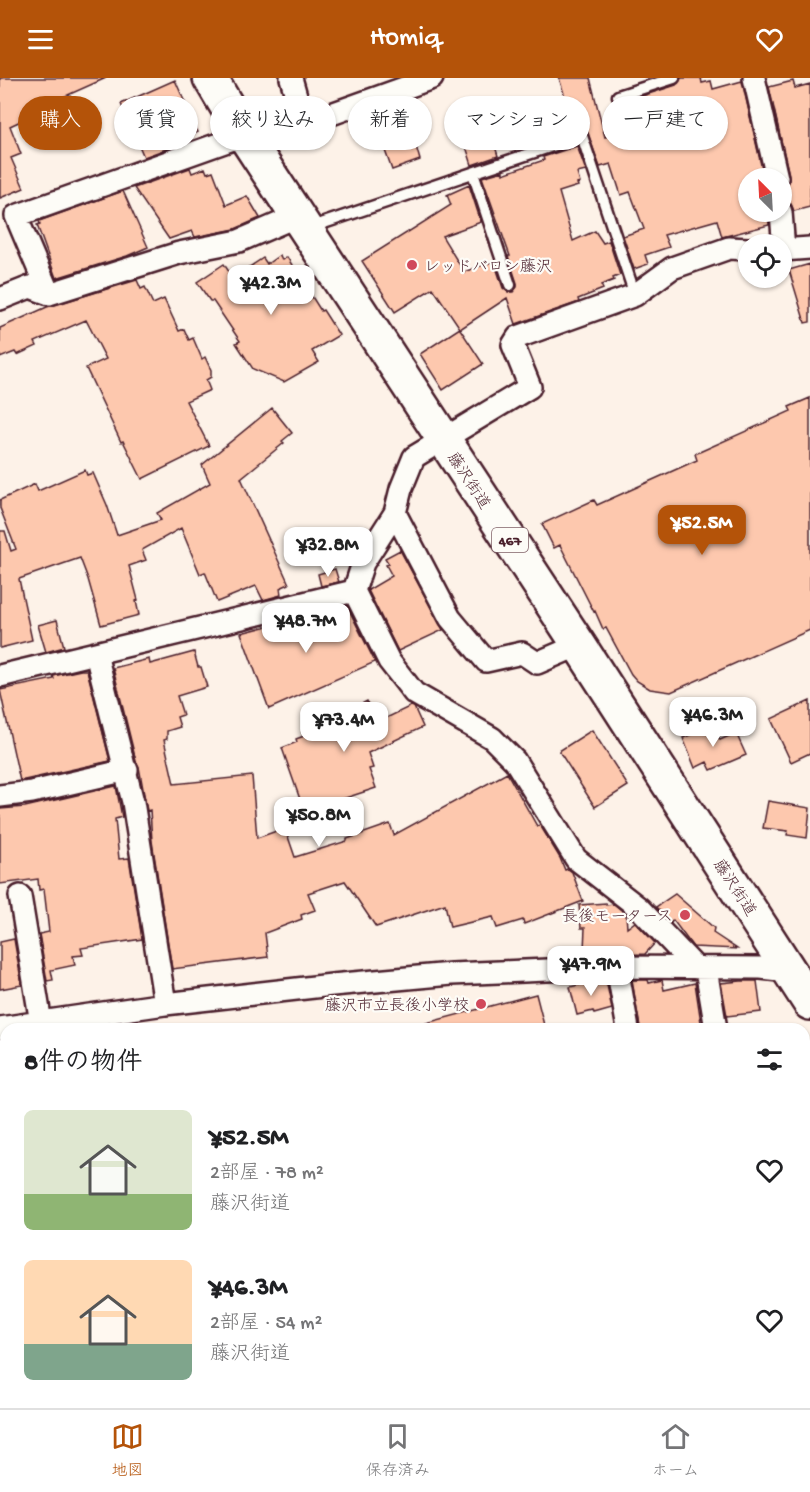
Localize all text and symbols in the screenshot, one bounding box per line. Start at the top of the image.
icon: menu [24,23,57,56]
text: Homiq [370,23,440,55]
icon: heart [753,23,786,56]
chip: 購入 [18,96,102,150]
chip: 賃貸 [114,96,198,150]
chip: 絞り込み [210,96,336,150]
chip: 新着 [348,96,432,150]
chip: マンション [444,96,590,150]
chip: 一戸建て [602,96,728,150]
north arrow [738,168,792,222]
map controls [738,168,792,288]
button: locate [738,234,792,288]
marker: レッドバロン藤沢 [405,258,419,272]
place label: レッドバロン藤沢 [424,258,552,278]
pin: ¥42.3M [222,265,320,316]
text: ¥42.3M [241,273,301,296]
street label: 藤沢街道 [442,449,493,514]
pin: ¥52.5M [653,505,751,556]
text: ¥52.5M [672,513,732,536]
pin: ¥32.8M [279,527,377,578]
road number: 467 [492,528,528,552]
text: ¥32.8M [298,535,358,558]
pin: ¥48.7M [257,603,355,654]
text: ¥48.7M [276,611,336,634]
pin: ¥46.3M [664,697,762,748]
pin: ¥73.4M [295,702,393,753]
text: ¥46.3M [683,705,743,728]
text: ¥73.4M [314,710,374,733]
pin: ¥50.8M [270,797,368,848]
text: ¥50.8M [288,805,350,828]
street label: 藤沢街道 [708,856,759,921]
place label: 長後モータース [562,907,673,928]
marker: 長後モータース [678,908,692,922]
pin: ¥47.9M [542,946,640,997]
text: ¥47.9M [561,954,621,977]
place label: 藤沢市立長後小学校 [325,996,469,1017]
marker: 藤沢市立長後小学校 [474,997,488,1011]
icon: filters [753,1043,786,1076]
text: 8件の物件 [24,1049,142,1080]
text: ¥52.5M [210,1124,288,1155]
icon: home [72,1134,144,1206]
icon: heart [753,1154,786,1187]
text: 2部屋 · 78 m² [210,1163,324,1186]
text: 藤沢街道 [210,1194,290,1217]
text: ¥46.3M [210,1274,287,1305]
icon: home [72,1284,144,1356]
icon: heart [753,1304,786,1337]
text: 2部屋 · 54 m² [210,1313,322,1336]
text: 藤沢街道 [210,1344,290,1367]
tab: 地図 [111,1420,144,1482]
tab: 保存済み [366,1420,430,1482]
tab: ホーム [652,1420,699,1482]

